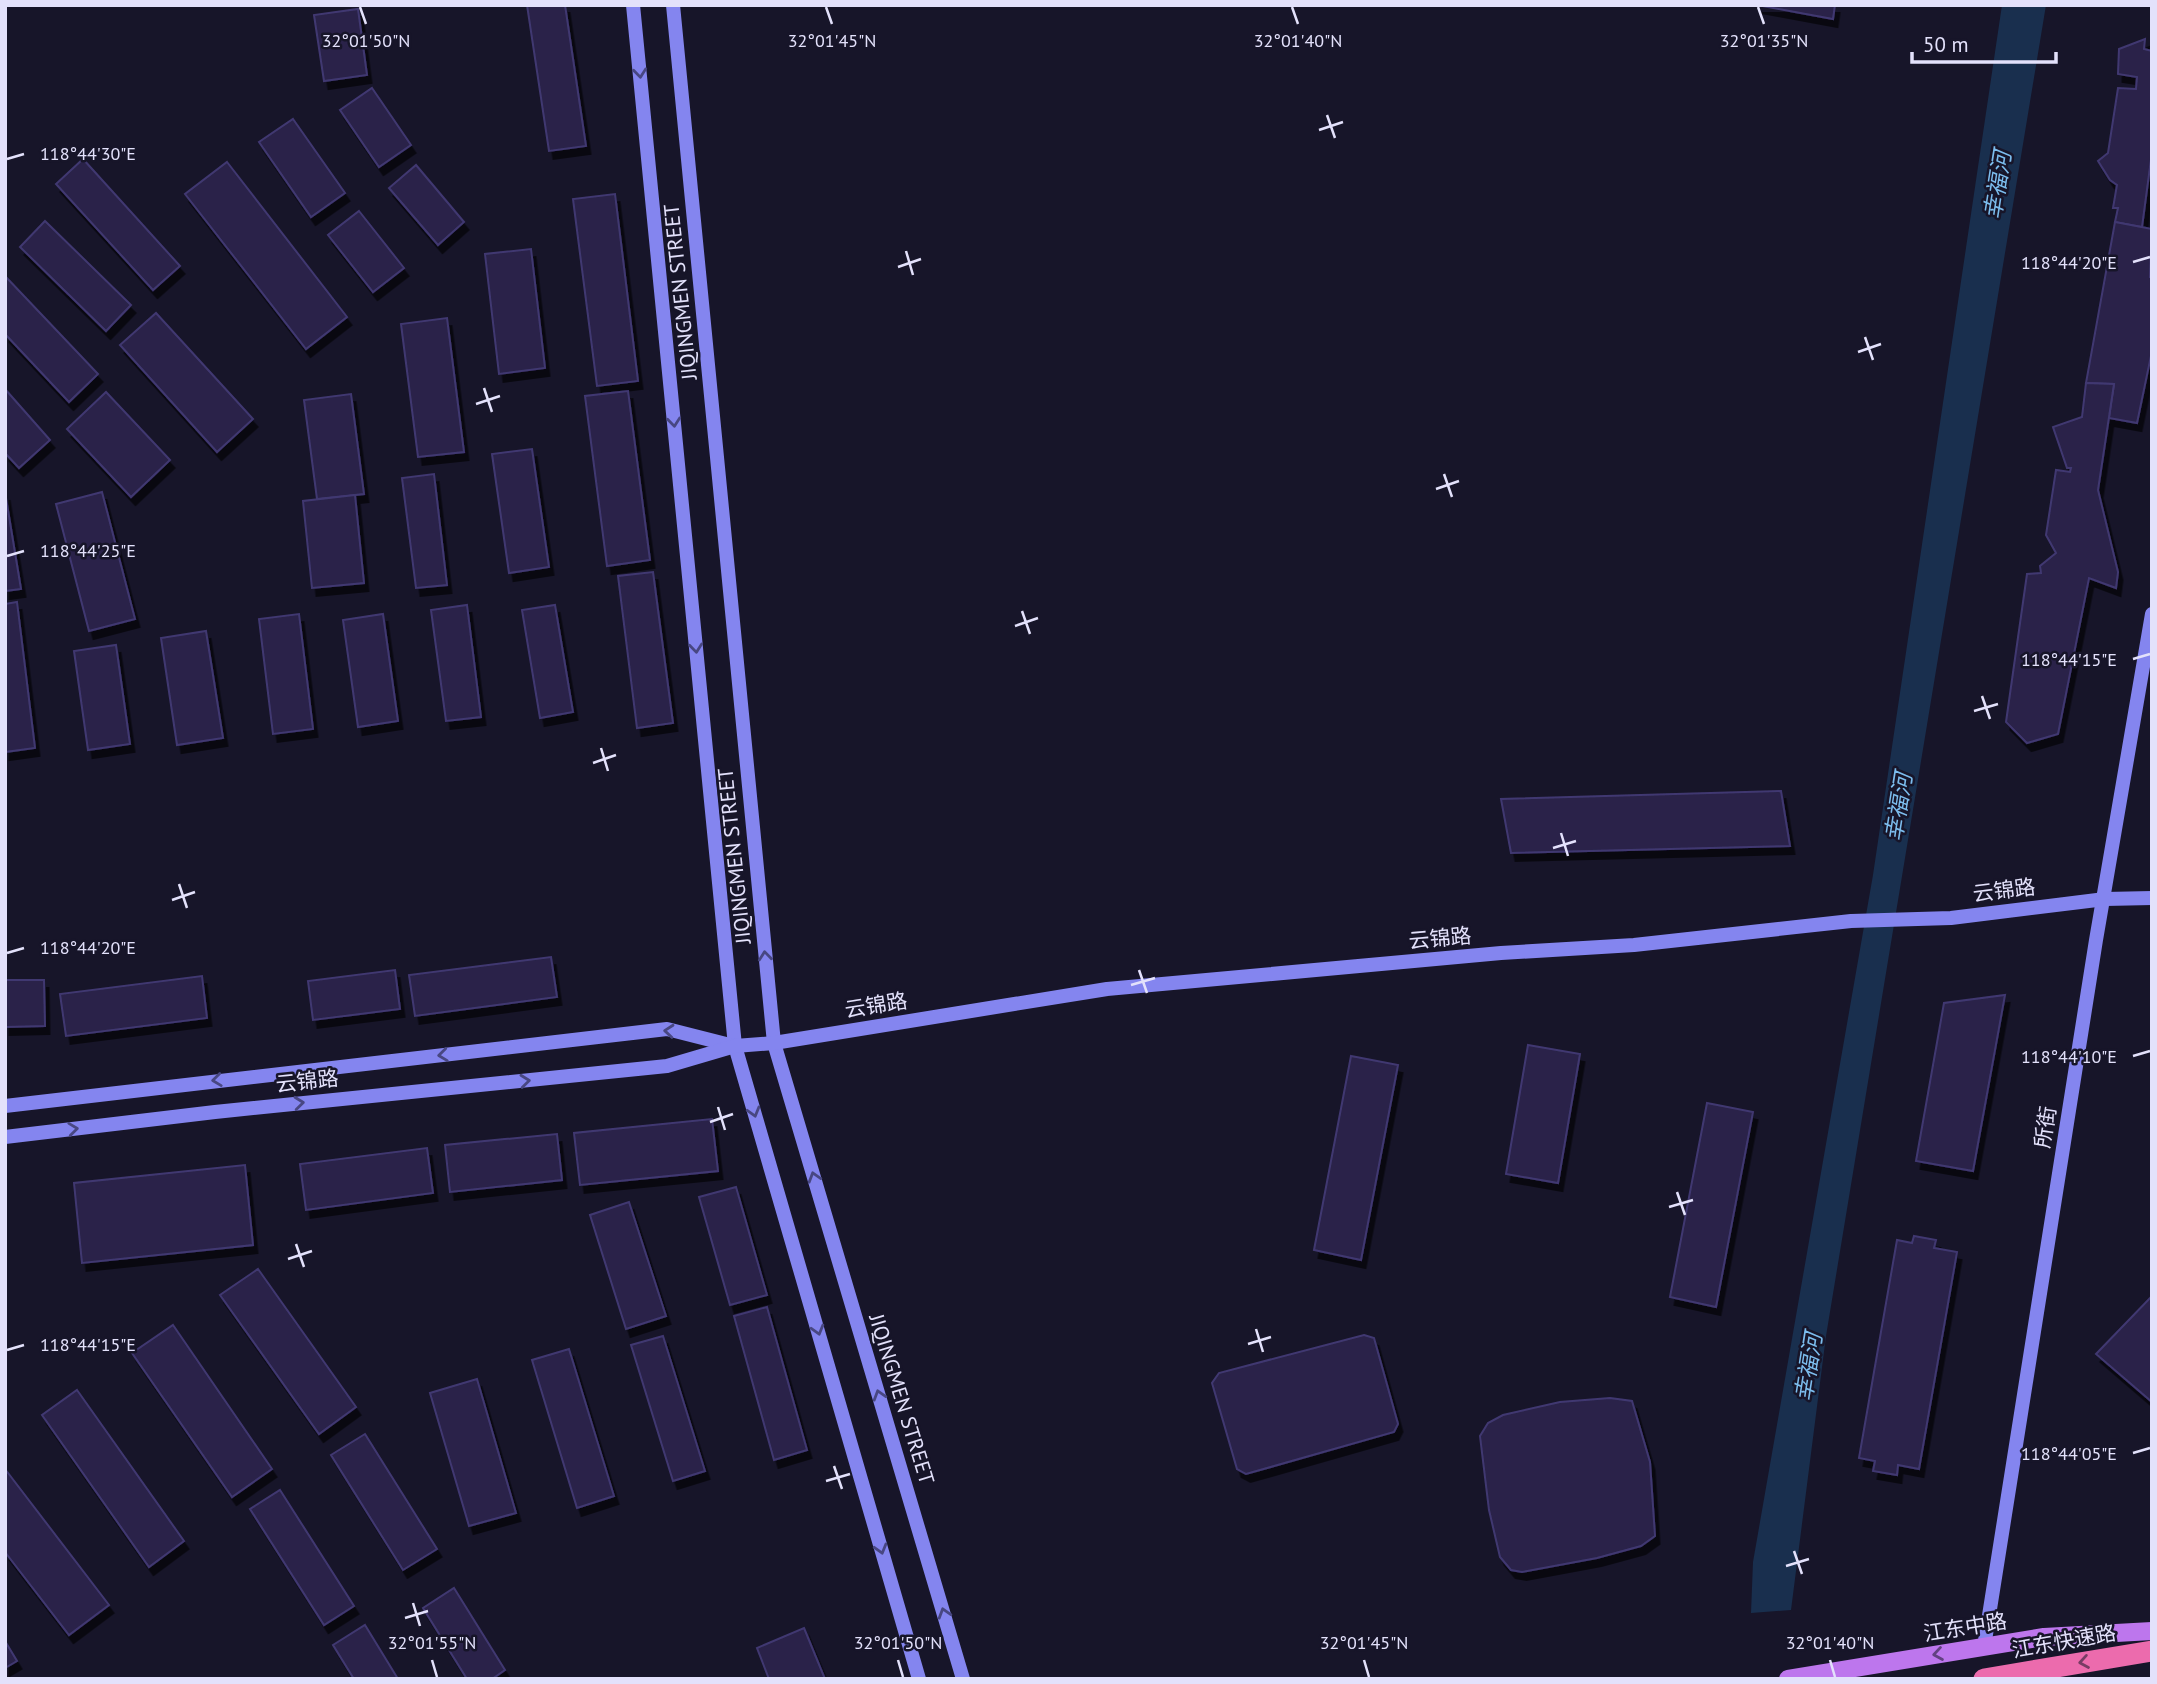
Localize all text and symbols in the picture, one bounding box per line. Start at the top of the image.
scale bar [1912,21,2056,65]
text: 32°01'50"N [322,29,410,52]
text: 32°01'45"N [788,29,876,52]
text: 32°01'40"N [1254,29,1342,52]
text: 32°01'35"N [1720,29,1808,52]
text: 50 m [1923,31,1969,58]
one-way arrow [632,68,647,79]
text: 118°44'30"E [40,142,136,165]
water label: 幸福河 [1977,145,2017,221]
street label: JIQINGMEN STREET [657,202,703,382]
text: 118°44'20"E [2021,251,2117,274]
one-way arrow [666,416,681,427]
text: 118°44'25"E [40,539,136,562]
one-way arrow [689,642,704,654]
text: 118°44'15"E [2021,648,2117,671]
street label: JIQINGMEN STREET [711,766,757,946]
water label: 幸福河 [1878,767,1918,843]
street label: 云锦路 [1971,873,2037,907]
street label: 云锦路 [1407,922,1473,954]
text: 118°44'20"E [40,936,136,959]
one-way arrow [758,950,773,961]
street label: 云锦路 [843,987,909,1023]
one-way arrow [663,1024,675,1039]
text: 118°44'10"E [2021,1045,2117,1068]
one-way arrow [437,1047,449,1062]
street label: 云锦路 [274,1064,340,1098]
one-way arrow [211,1073,223,1088]
one-way arrow [520,1073,531,1088]
one-way arrow [294,1096,305,1111]
street label: 所街 [2028,1104,2062,1150]
one-way arrow [746,1106,761,1118]
one-way arrow [67,1121,79,1136]
one-way arrow [807,1172,822,1184]
street label: JIQINGMEN STREET [863,1310,941,1488]
one-way arrow [810,1324,824,1336]
water label: 幸福河 [1788,1327,1828,1403]
text: 118°44'15"E [40,1333,136,1356]
one-way arrow [872,1390,887,1402]
text: 118°44'05"E [2021,1442,2117,1465]
one-way arrow [873,1542,888,1554]
street label: 江东中路 [1921,1607,2009,1647]
one-way arrow [937,1608,952,1620]
street label: 江东快速路 [2010,1619,2118,1663]
text: 32°01'55"N [388,1631,476,1654]
text: 32°01'50"N [854,1631,942,1654]
text: 32°01'45"N [1320,1631,1408,1654]
text: 32°01'40"N [1786,1631,1874,1654]
one-way arrow [1932,1646,1944,1661]
one-way arrow [2079,1654,2090,1669]

